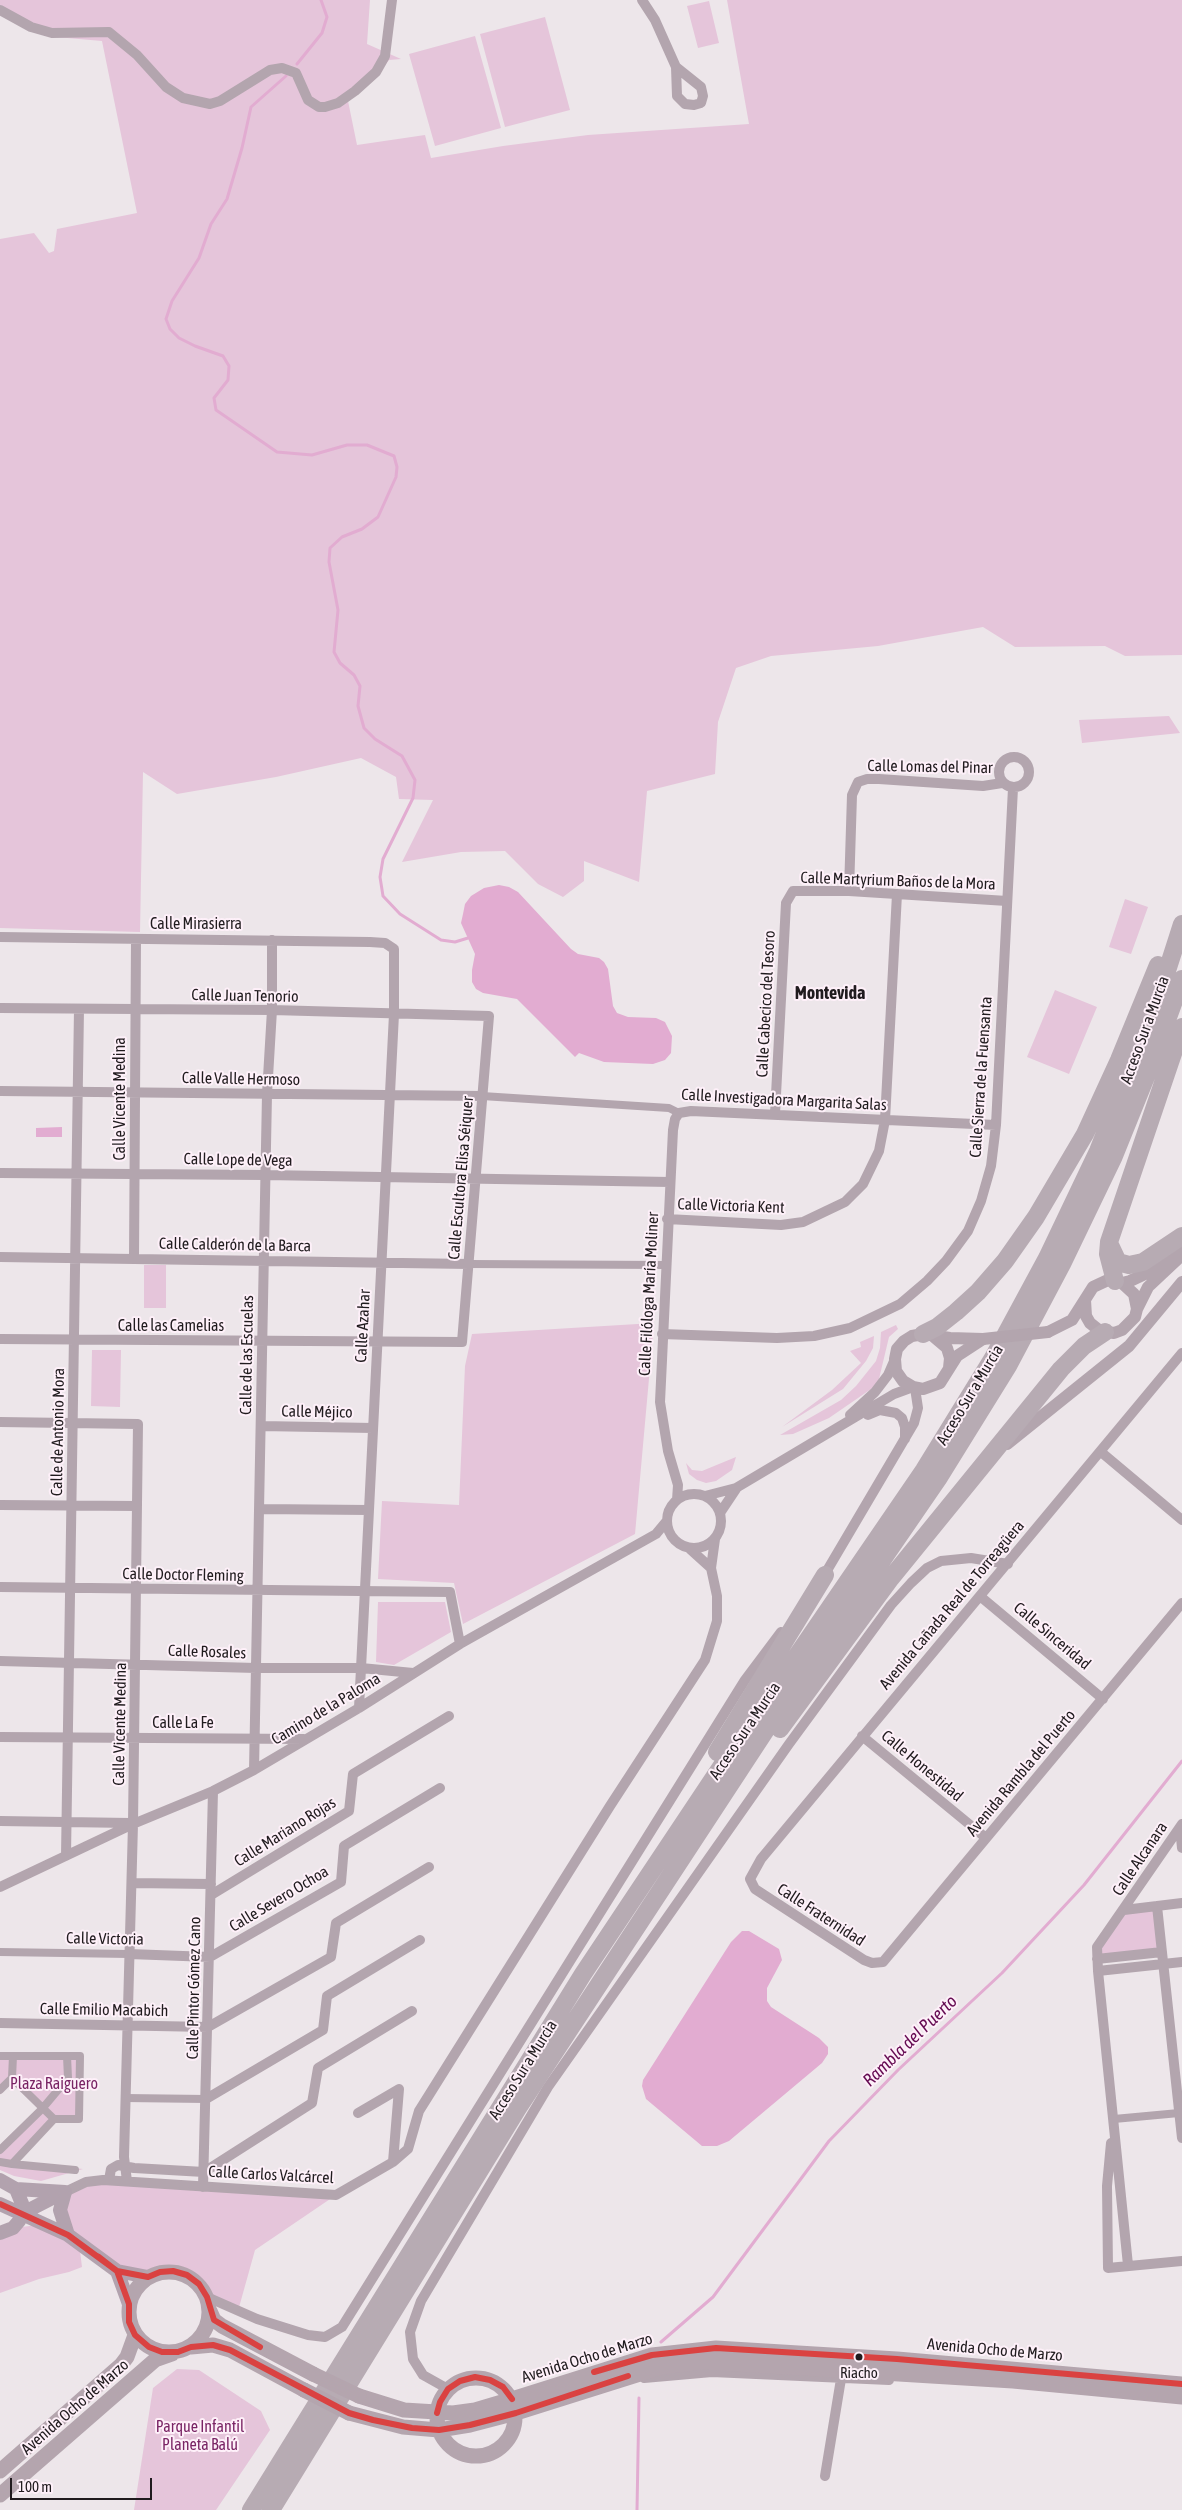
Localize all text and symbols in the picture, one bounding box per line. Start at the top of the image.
street label: Calle Lomas del Pinar [867,756,993,778]
street label: Calle Martyrium Baños de la Mora [800,868,996,894]
street label: Calle Mirasierra [150,914,242,934]
street label: Calle Cabecico del Tesoro [753,930,779,1078]
street label: Acceso Sur a Murcia [1117,973,1173,1087]
district label: Montevida [795,982,865,1004]
street label: Calle Juan Tenorio [191,985,299,1007]
street label: Calle Sierra de la Fuensanta [966,996,996,1158]
street label: Calle Vicente Medina [110,1037,130,1161]
street label: Calle Valle Hermoso [182,1068,300,1090]
street label: Calle Investigadora Margarita Salas [681,1085,887,1115]
street label: Calle Escultora Elisa Séiquer [444,1096,478,1260]
street label: Calle Lope de Vega [183,1149,293,1171]
street label: Calle Victoria Kent [677,1195,785,1217]
street label: Calle Filóloga María Moliner [635,1212,663,1376]
street label: Calle Calderón de la Barca [159,1234,311,1256]
street label: Calle Azahar [351,1289,375,1363]
street label: Calle de las Escuelas [236,1295,258,1415]
street label: Calle las Camelias [118,1316,224,1336]
street label: Acceso Sur a Murcia [933,1341,1007,1449]
street label: Calle de Antonio Mora [47,1368,69,1496]
street label: Calle Méjico [281,1402,353,1422]
street label: Avenida Cañada Real de Torreagüera [876,1517,1028,1693]
street label: Calle Doctor Fleming [122,1564,244,1586]
street label: Calle Sinceridad [1010,1598,1094,1674]
street label: Calle Rosales [168,1641,246,1663]
street label: Calle Vicente Medina [109,1662,131,1786]
street label: Camino de la Paloma [268,1669,384,1749]
street label: Acceso Sur a Murcia [705,1679,785,1783]
street label: Avenida Rambla del Puerto [962,1706,1080,1840]
street label: Calle La Fe [152,1713,214,1733]
street label: Calle Honestidad [877,1726,967,1806]
street label: Calle Mariano Rojas [231,1793,339,1871]
street label: Calle Alcanara [1108,1819,1172,1899]
street label: Calle Severo Ochoa [226,1862,332,1936]
street label: Calle Fraternidad [773,1879,869,1951]
street label: Calle Pintor Gómez Cano [183,1916,205,2060]
street label: Calle Victoria [66,1929,144,1949]
water label: Rambla del Puerto [858,1991,962,2091]
street label: Calle Emilio Macabich [40,1999,168,2021]
street label: Acceso Sur a Murcia [485,2017,561,2123]
park label: Plaza Raiguero [10,2074,98,2094]
street label: Calle Carlos Valcárcel [208,2162,334,2188]
street label: Avenida Ocho de Marzo [519,2329,655,2387]
street label: Avenida Ocho de Marzo [926,2335,1064,2365]
marker: Riacho [854,2352,864,2362]
street label: Avenida Ocho de Marzo [17,2355,133,2459]
place label: Riacho [840,2364,878,2382]
park label: Parque Infantil Planeta Balú [156,2417,244,2455]
scale bar [12,2468,155,2500]
text: 100 m [18,2478,52,2495]

